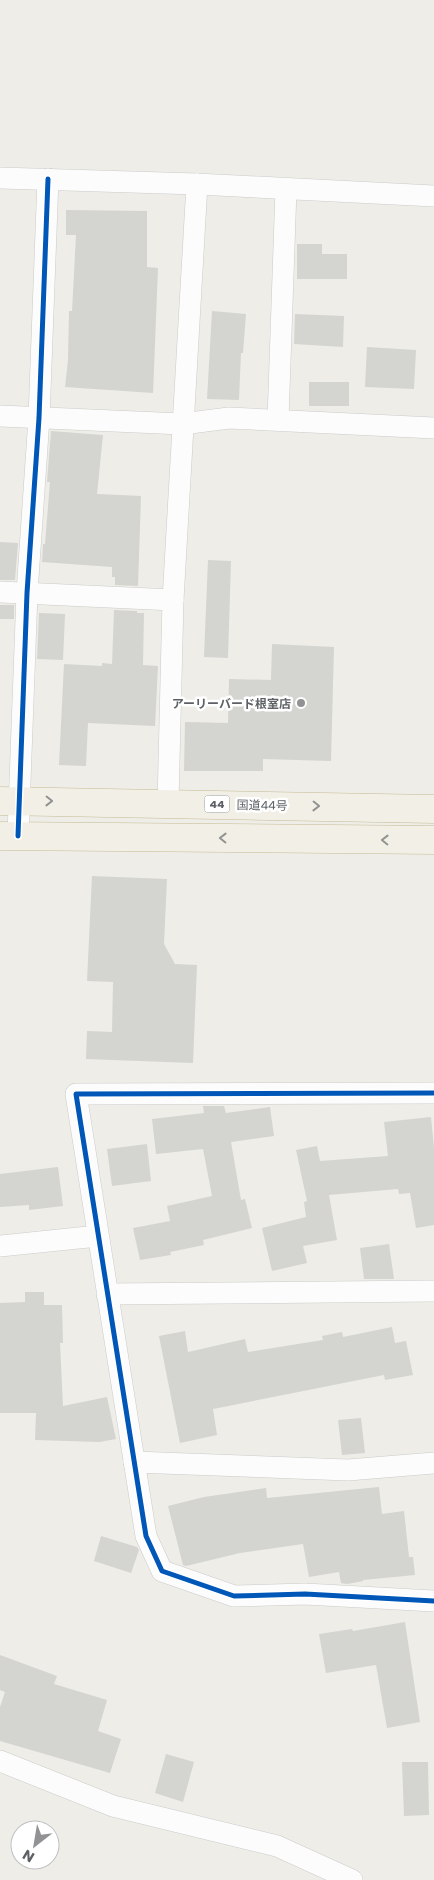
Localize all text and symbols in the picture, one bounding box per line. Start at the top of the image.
place label: アーリーバード根室店 [172,695,291,712]
marker: アーリーバード根室店 [295,697,307,709]
one-way arrow [45,796,53,806]
road number: 44 [204,796,230,812]
street label: 国道44号 [236,796,288,814]
one-way arrow [312,801,320,811]
one-way arrow [219,833,226,843]
one-way arrow [381,834,389,845]
north arrow [10,1820,60,1870]
text: N [19,1845,38,1867]

